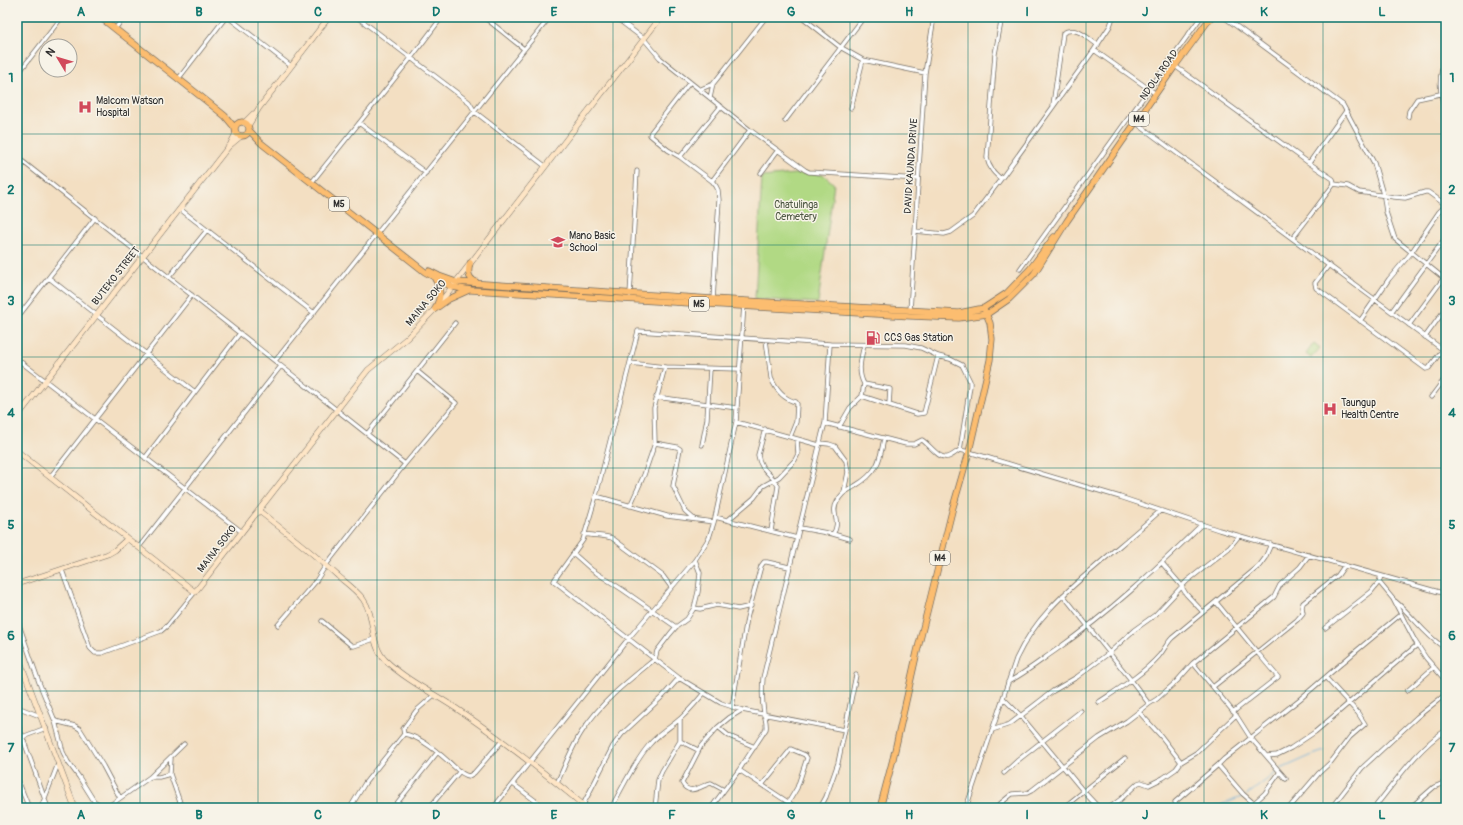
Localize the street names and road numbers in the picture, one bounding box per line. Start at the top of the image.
street label: NDOLA ROAD [1137,48,1181,102]
road number: M4 [1129,112,1149,126]
street label: DAVID KAUNDA DRIVE [902,118,920,214]
road number: M5 [329,197,349,211]
street label: BUTEKO STREET [90,244,143,308]
street label: MAINA SOKO [403,278,449,328]
road number: M5 [689,297,709,311]
street label: MAINA SOKO [195,523,239,575]
road number: M4 [930,551,950,565]

